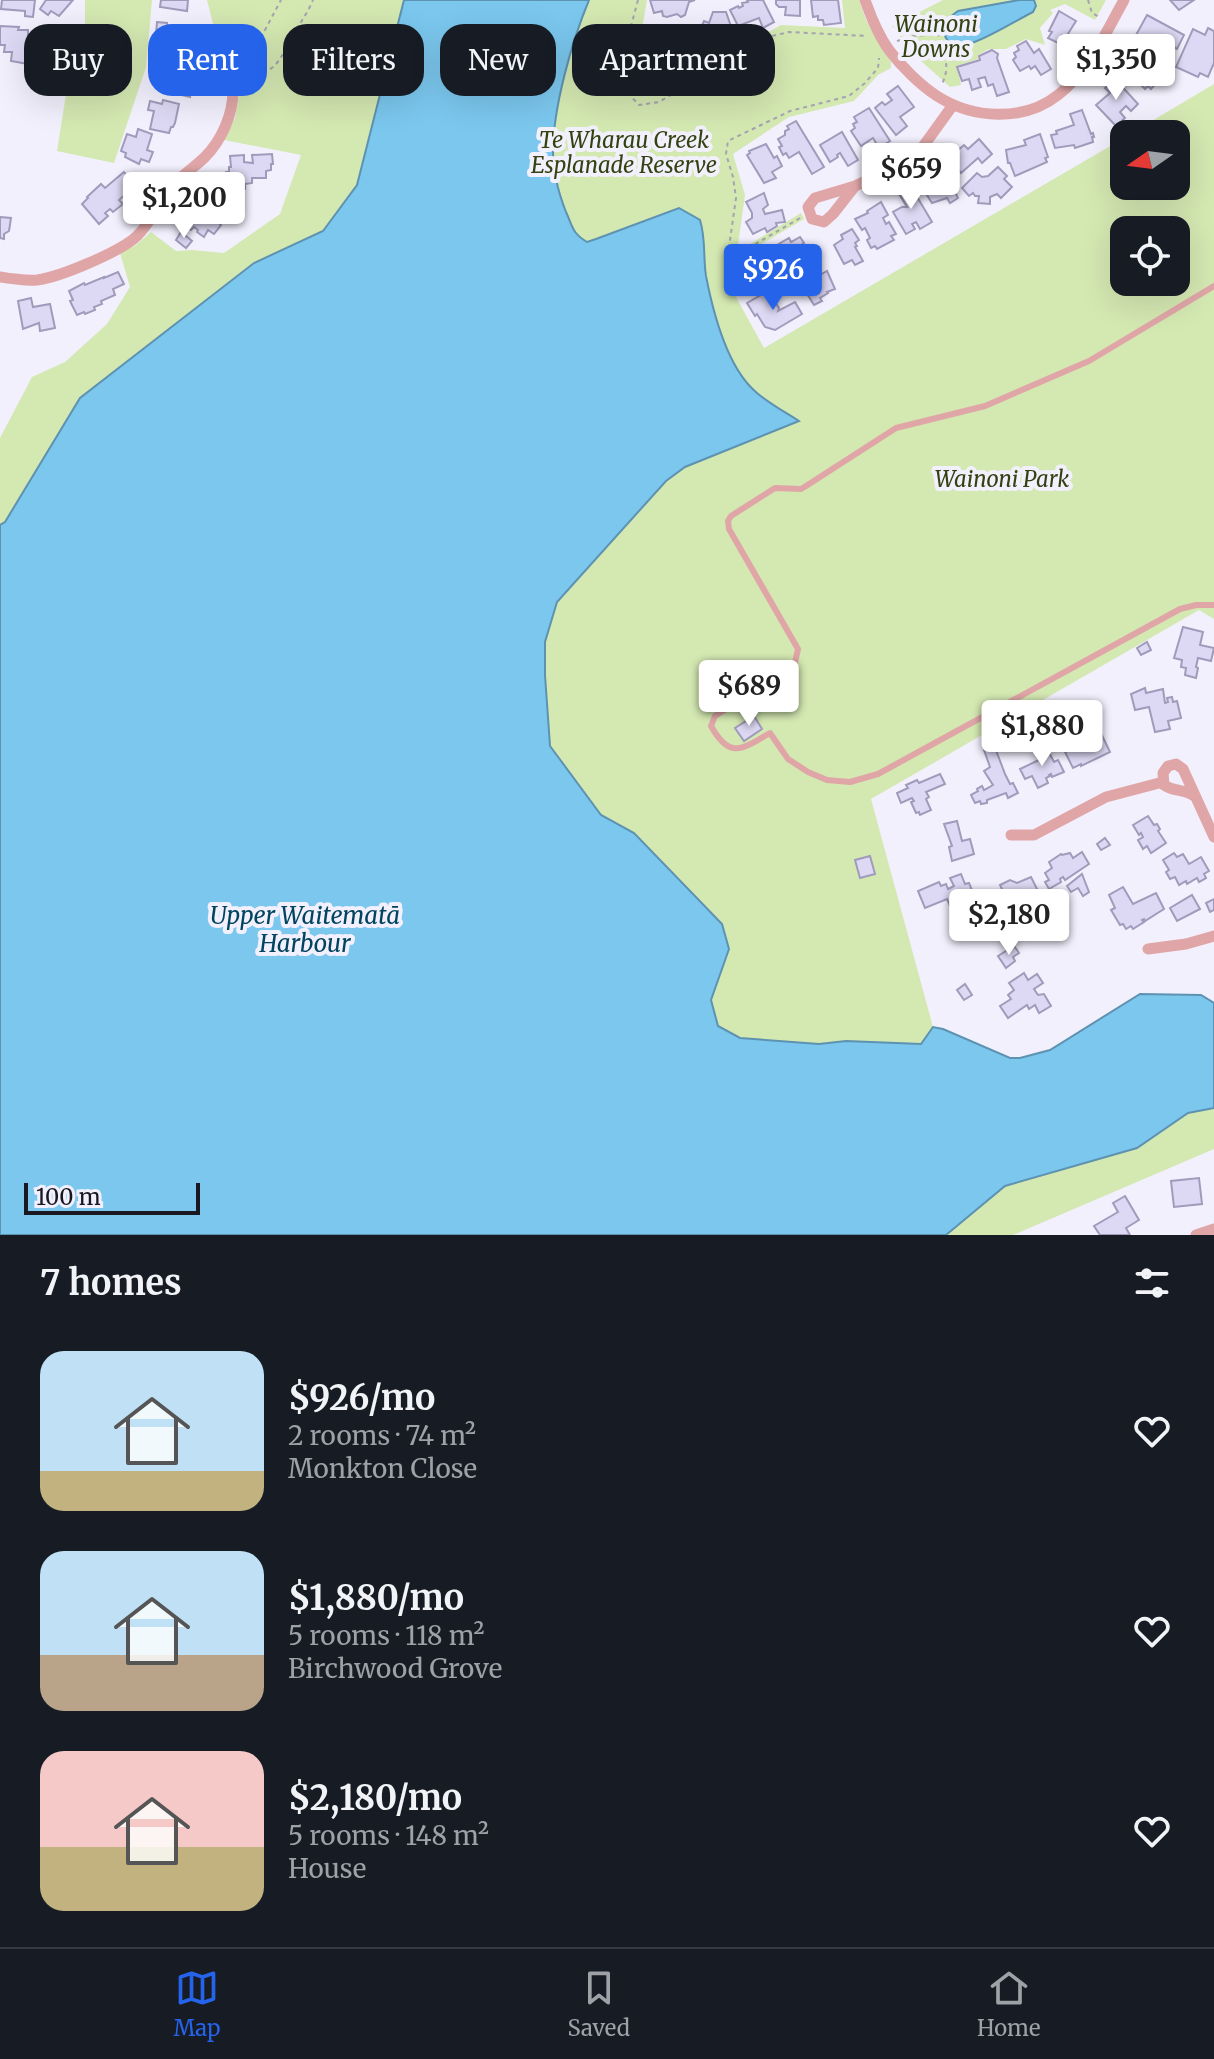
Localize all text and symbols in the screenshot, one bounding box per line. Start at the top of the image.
park label: Wainoni Downs [894,10,978,63]
chip: Buy [24,24,132,96]
chip: Rent [148,24,267,96]
chip: Filters [283,24,424,96]
chip: New [440,24,556,96]
chip: Apartment [572,24,775,96]
pin: $1,350 [1051,34,1181,102]
text: $1,350 [1075,43,1157,76]
north arrow [1110,120,1190,200]
map controls [1110,120,1190,296]
park label: Te Wharau Creek Esplanade Reserve [531,126,717,179]
pin: $659 [864,143,958,211]
text: $659 [880,152,942,185]
pin: $1,200 [119,172,249,240]
text: $1,200 [141,181,227,214]
button: locate [1110,216,1190,296]
pin: $926 [726,244,820,312]
text: $926 [742,253,804,286]
park label: Wainoni Park [935,465,1069,493]
pin: $689 [702,660,796,728]
text: $689 [717,669,781,702]
pin: $1,880 [977,700,1107,768]
text: $1,880 [1000,709,1084,742]
pin: $2,180 [944,889,1074,957]
text: $2,180 [967,898,1051,931]
water label: Upper Waitematā Harbour [210,900,400,959]
scale bar [24,1179,200,1215]
text: 100 m [36,1183,101,1211]
icon: filters [1130,1261,1174,1305]
text: 7 homes [40,1262,182,1304]
text: $926/mo [288,1377,435,1419]
icon: home [104,1383,200,1479]
icon: heart [1130,1409,1174,1453]
text: 2 rooms · 74 m² [288,1419,476,1452]
text: Monkton Close [288,1452,477,1485]
text: $1,880/mo [288,1577,464,1619]
icon: home [104,1583,200,1679]
icon: heart [1130,1609,1174,1653]
text: 5 rooms · 118 m² [288,1619,484,1652]
text: Birchwood Grove [288,1652,502,1685]
text: $2,180/mo [288,1777,462,1819]
icon: home [104,1783,200,1879]
icon: heart [1130,1809,1174,1853]
text: 5 rooms · 148 m² [288,1819,489,1852]
text: House [288,1852,366,1885]
tab: Map [174,1966,220,2042]
tab: Saved [568,1966,630,2042]
tab: Home [977,1966,1040,2042]

